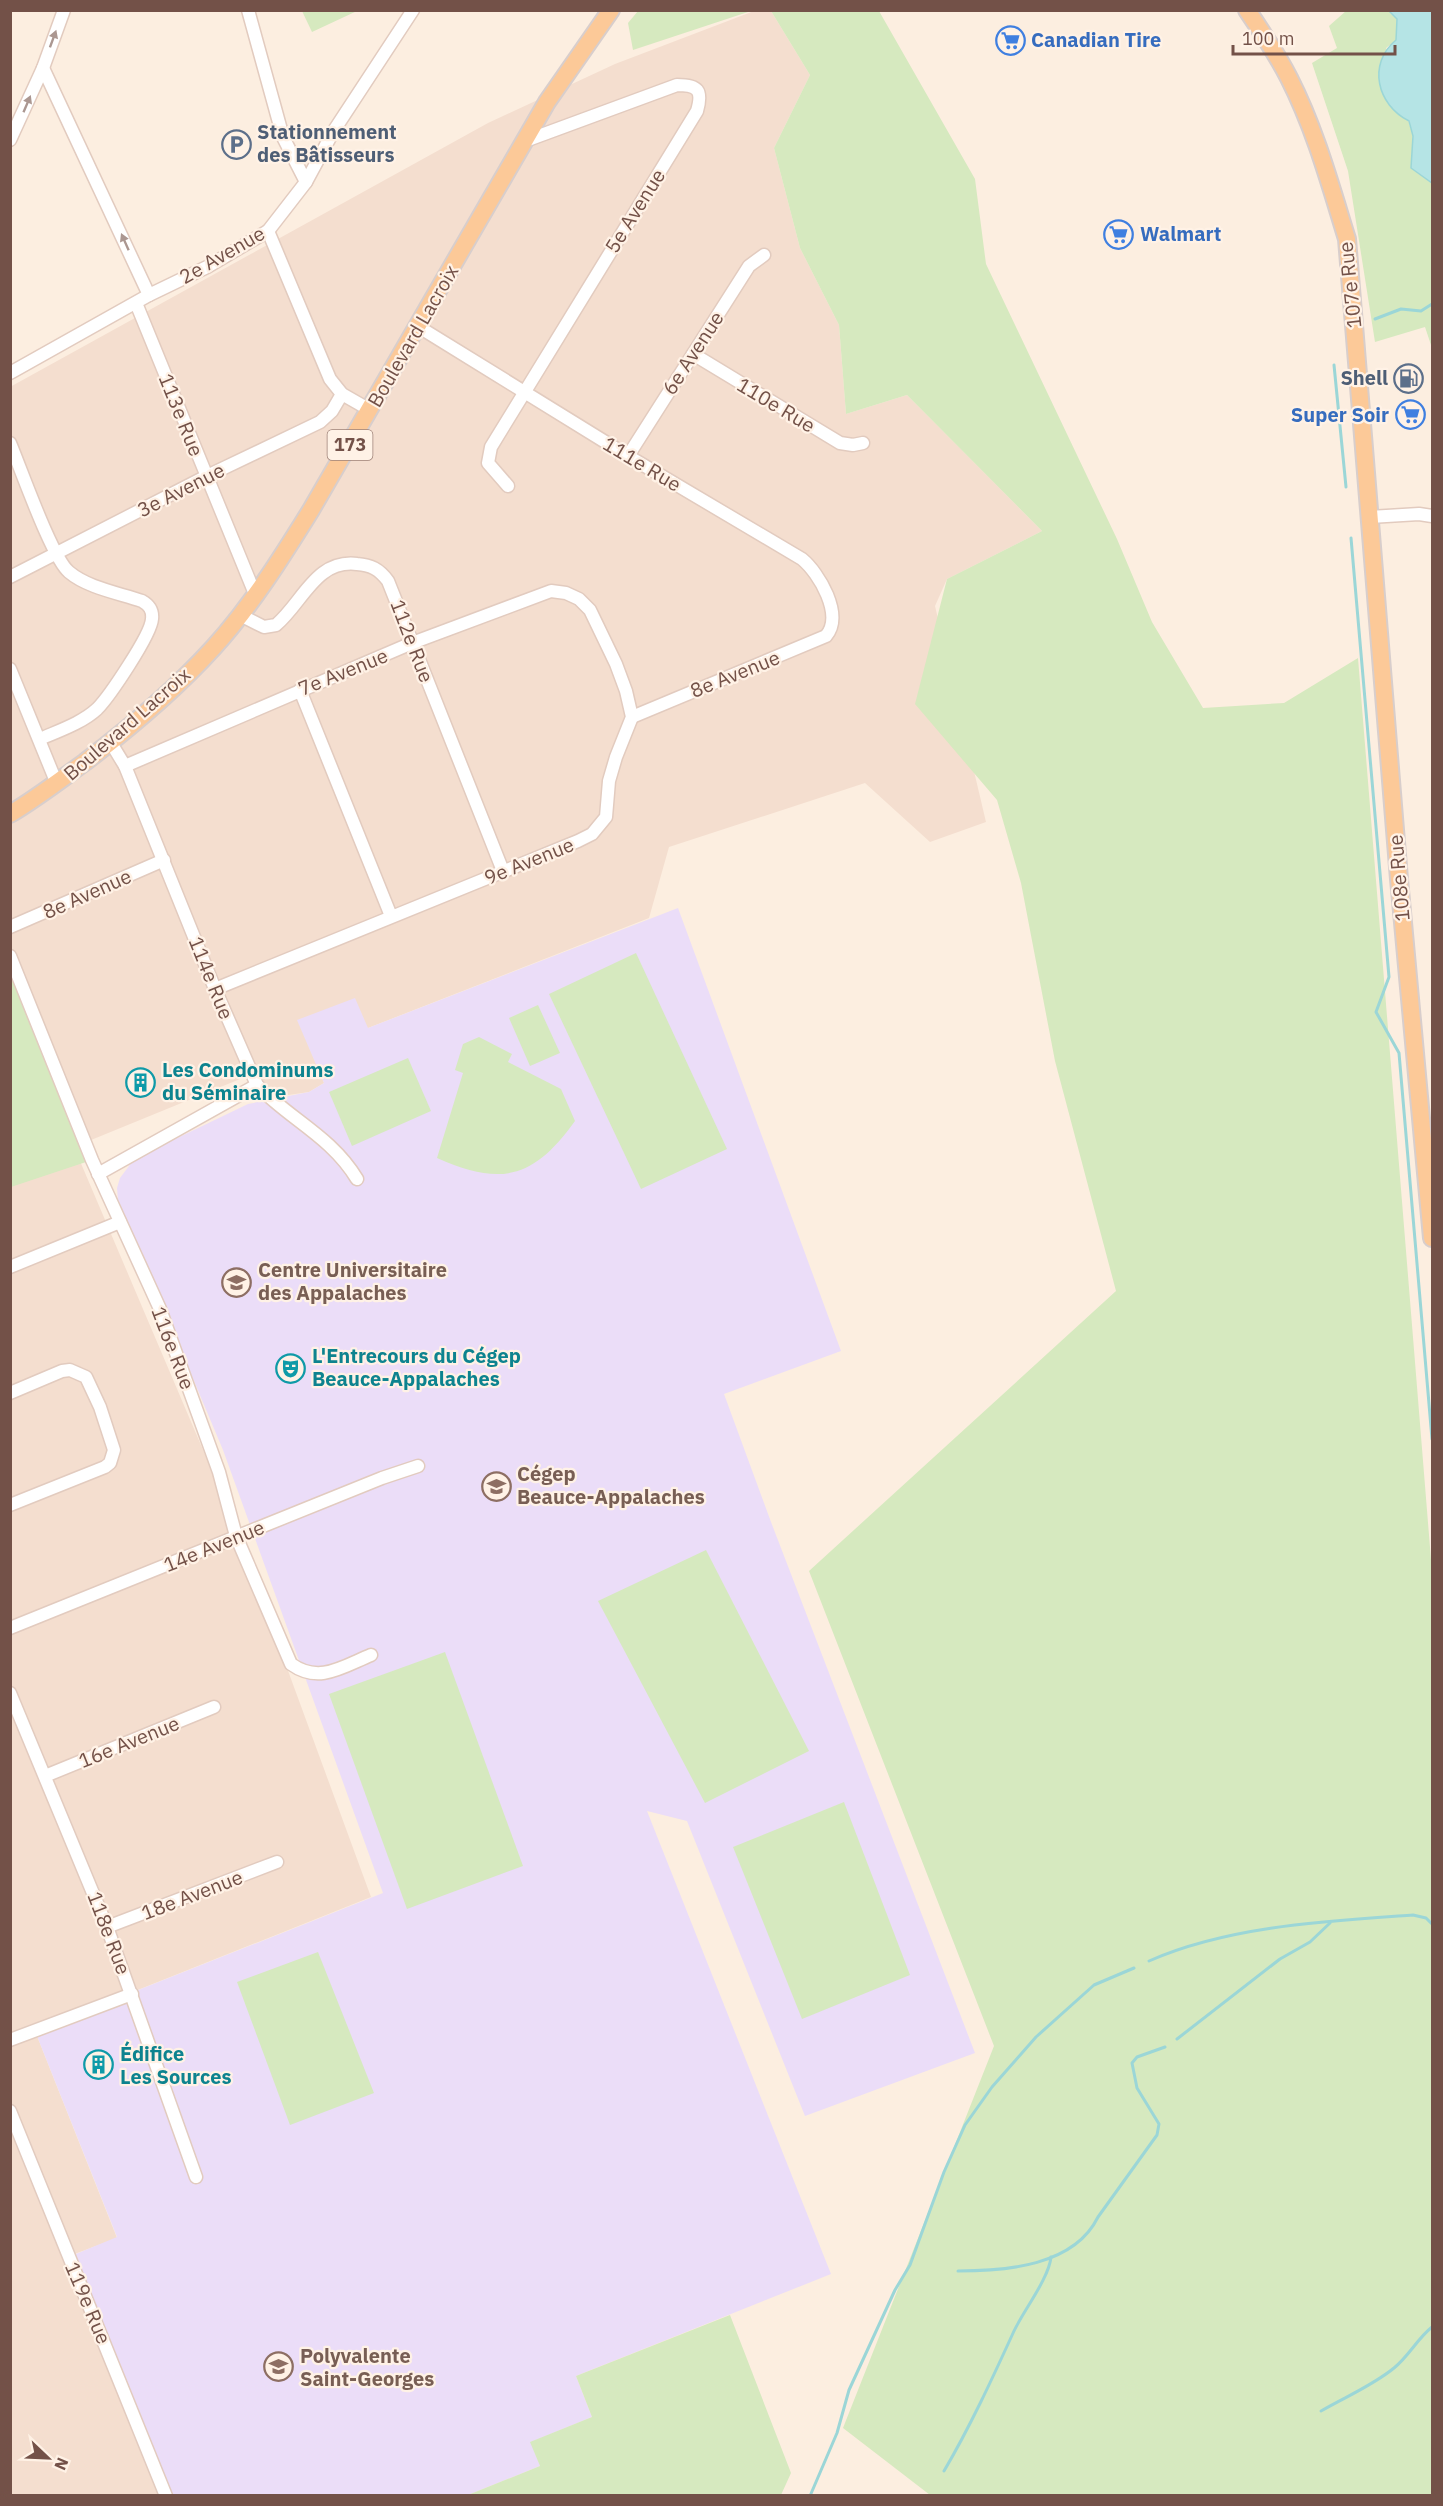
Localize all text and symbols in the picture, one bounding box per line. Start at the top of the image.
scale bar [1233,18,1395,56]
supermarket icon: Canadian Tire [994,24,1026,56]
place label: Canadian Tire [1031,26,1161,53]
text: 100 m [1242,27,1294,50]
one-way arrow [48,30,58,48]
one-way arrow [23,95,32,113]
place label: Stationnement des Bâtisseurs [257,118,397,168]
parking icon: Stationnement des Bâtisseurs [220,128,252,160]
street label: 5e Avenue [598,164,671,258]
supermarket icon: Walmart [1103,218,1135,250]
street label: 2e Avenue [174,219,269,290]
place label: Walmart [1140,220,1221,247]
one-way arrow [121,233,130,250]
street label: 107e Rue [1332,240,1367,330]
street label: Boulevard Lacroix [361,260,464,412]
street label: 6e Avenue [656,306,730,400]
fuel station icon: Shell [1393,362,1425,394]
place label: Shell [1340,364,1388,391]
street label: 113e Rue [153,369,210,460]
street label: 110e Rue [732,371,820,439]
supermarket icon: Super Soir [1394,399,1426,431]
place label: Super Soir [1291,401,1389,428]
road number: 173 [328,430,372,460]
street label: 111e Rue [598,430,686,498]
street label: 3e Avenue [133,456,229,523]
street label: 112e Rue [384,595,441,686]
street label: 7e Avenue [294,641,392,702]
street label: 8e Avenue [686,643,784,704]
street label: Boulevard Lacroix [57,661,196,786]
street label: 9e Avenue [480,830,578,891]
street label: 108e Rue [1381,834,1416,922]
street label: 8e Avenue [38,862,135,925]
street label: 114e Rue [183,932,240,1023]
place label: Les Condominums du Séminaire [162,1056,334,1106]
building icon: Les Condominums du Séminaire [125,1066,157,1098]
place label: Centre Universitaire des Appalaches [258,1256,447,1306]
school or university icon: Centre Universitaire des Appalaches [221,1266,253,1298]
street label: 116e Rue [145,1302,202,1393]
place label: L'Entrecours du Cégep Beauce-Appalaches [312,1342,521,1392]
theatre icon: L'Entrecours du Cégep Beauce-Appalaches [275,1352,307,1384]
place label: Cégep Beauce-Appalaches [517,1460,705,1510]
school or university icon: Cégep Beauce-Appalaches [480,1470,512,1502]
street label: 14e Avenue [159,1513,268,1578]
street label: 16e Avenue [74,1709,183,1774]
street label: 18e Avenue [137,1863,246,1926]
street label: 118e Rue [81,1887,138,1978]
place label: Édifice Les Sources [120,2040,232,2090]
building icon: Édifice Les Sources [83,2049,115,2081]
street label: 119e Rue [59,2258,118,2348]
place label: Polyvalente Saint-Georges [300,2342,434,2392]
school or university icon: Polyvalente Saint-Georges [263,2351,295,2383]
north arrow [18,2428,78,2488]
text: N [50,2455,73,2473]

